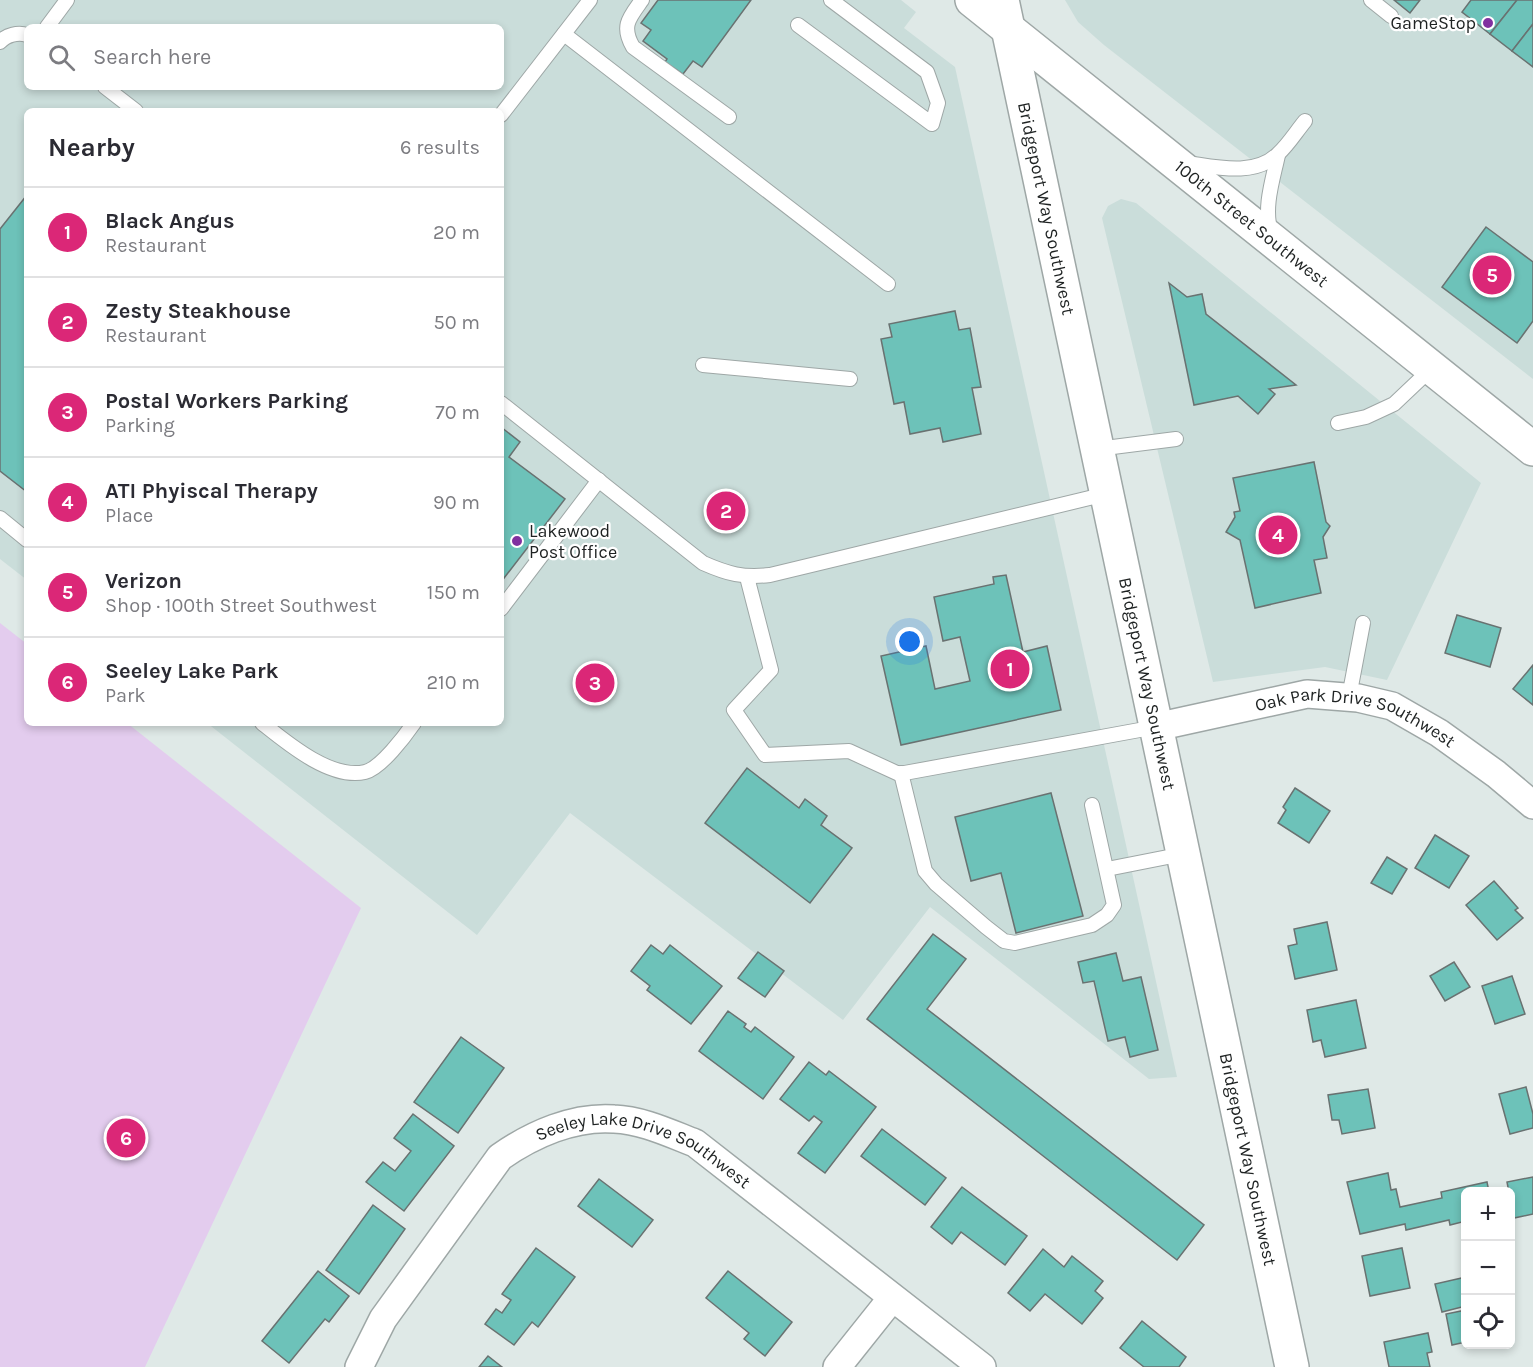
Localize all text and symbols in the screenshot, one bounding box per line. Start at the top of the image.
place label: GameStop [1390,12,1476,34]
marker: GameStop [1481,16,1495,30]
search box [24,24,504,90]
icon: search [45,41,78,74]
text: Search here [93,44,211,70]
street label: Bridgeport Way Southwest [1013,100,1080,317]
text: Nearby [48,132,135,163]
text: 6 results [400,136,480,159]
street label: 100th Street Southwest [1170,155,1333,292]
text: Black Angus [105,208,235,234]
text: 1 [64,221,71,244]
text: 20 m [433,221,480,244]
text: Restaurant [105,234,207,257]
pin: 5 [1472,252,1512,298]
text: Zesty Steakhouse [105,298,291,324]
text: 2 [61,311,74,334]
text: 50 m [433,311,480,334]
text: Restaurant [105,324,207,347]
text: Postal Workers Parking [105,388,348,414]
text: 3 [61,401,74,424]
text: 70 m [435,401,480,424]
text: Parking [105,414,175,437]
text: ATI Phyiscal Therapy [105,478,318,504]
pin: 2 [706,488,746,534]
text: 4 [62,491,73,514]
text: 90 m [433,491,480,514]
text: Place [105,504,153,527]
pin: 4 [1258,512,1298,558]
place label: Lakewood Post Office [529,520,617,563]
marker: Lakewood Post Office [510,534,524,548]
text: Verizon [105,568,182,594]
street label: Bridgeport Way Southwest [1114,575,1180,792]
text: 5 [62,581,73,604]
text: 150 m [427,581,480,604]
text: Shop · 100th Street Southwest [105,594,377,617]
your location [895,627,924,656]
pin: 1 [990,646,1030,692]
text: Seeley Lake Park [105,658,279,684]
pin: 3 [576,660,614,706]
text: 6 [61,671,74,694]
text: 210 m [426,671,480,694]
street label: Oak Park Drive Southwest [1253,683,1460,752]
text: Park [105,684,146,707]
street label: Bridgeport Way Southwest [1215,1051,1281,1268]
street label: Seeley Lake Drive Southwest [532,1108,755,1193]
pin: 6 [106,1116,146,1160]
map controls [1461,1187,1515,1349]
button: + [1461,1187,1515,1241]
button: − [1461,1241,1515,1295]
button: locate [1461,1295,1515,1349]

